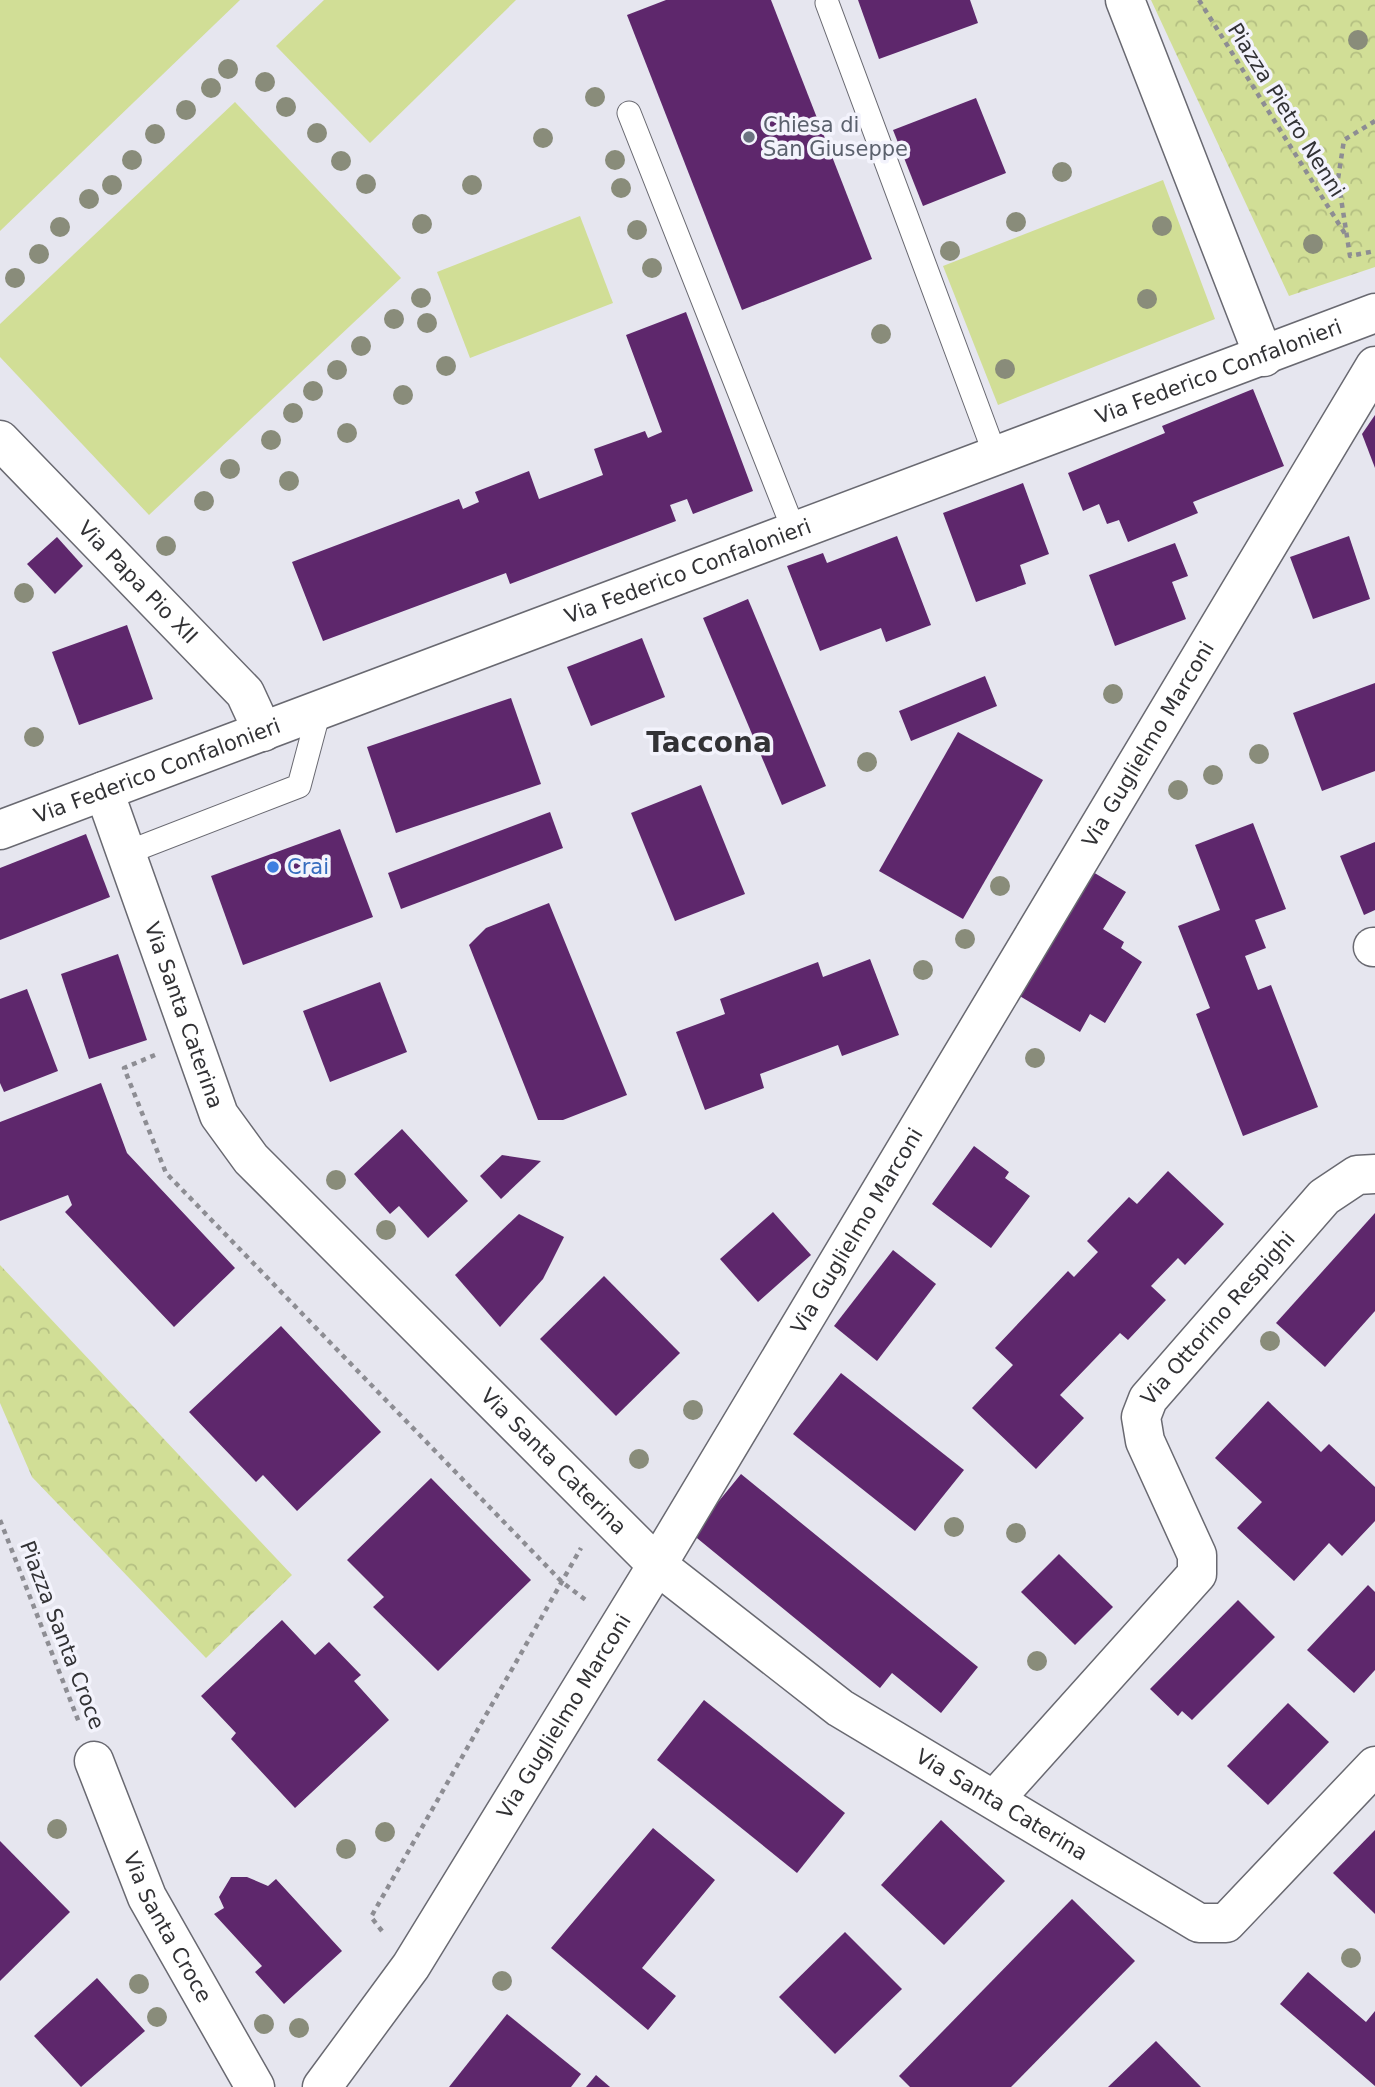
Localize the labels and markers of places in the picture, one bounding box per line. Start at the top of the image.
place label: Chiesa di San Giuseppe [763,113,908,161]
marker: Chiesa di San Giuseppe [741,129,757,145]
place label: Crai [287,855,329,879]
marker: Crai [265,859,281,875]

